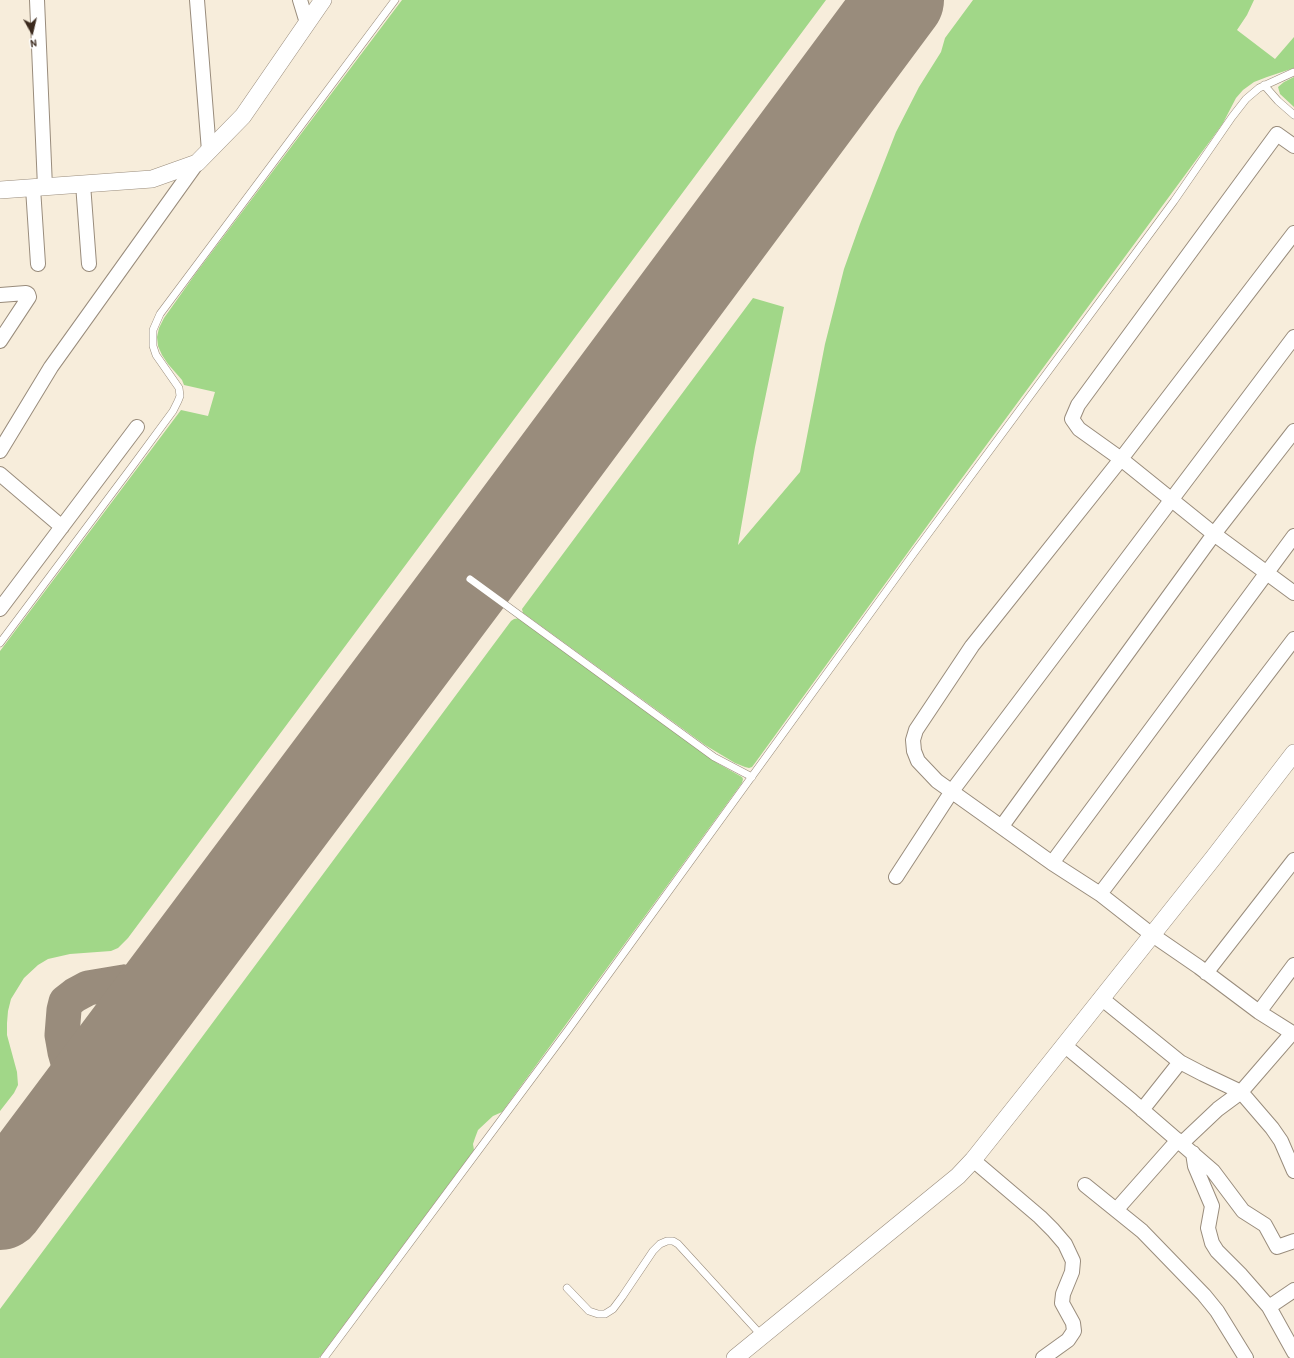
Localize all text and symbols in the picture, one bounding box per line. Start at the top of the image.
north arrow [12,12,52,52]
text: N [30,37,38,51]

